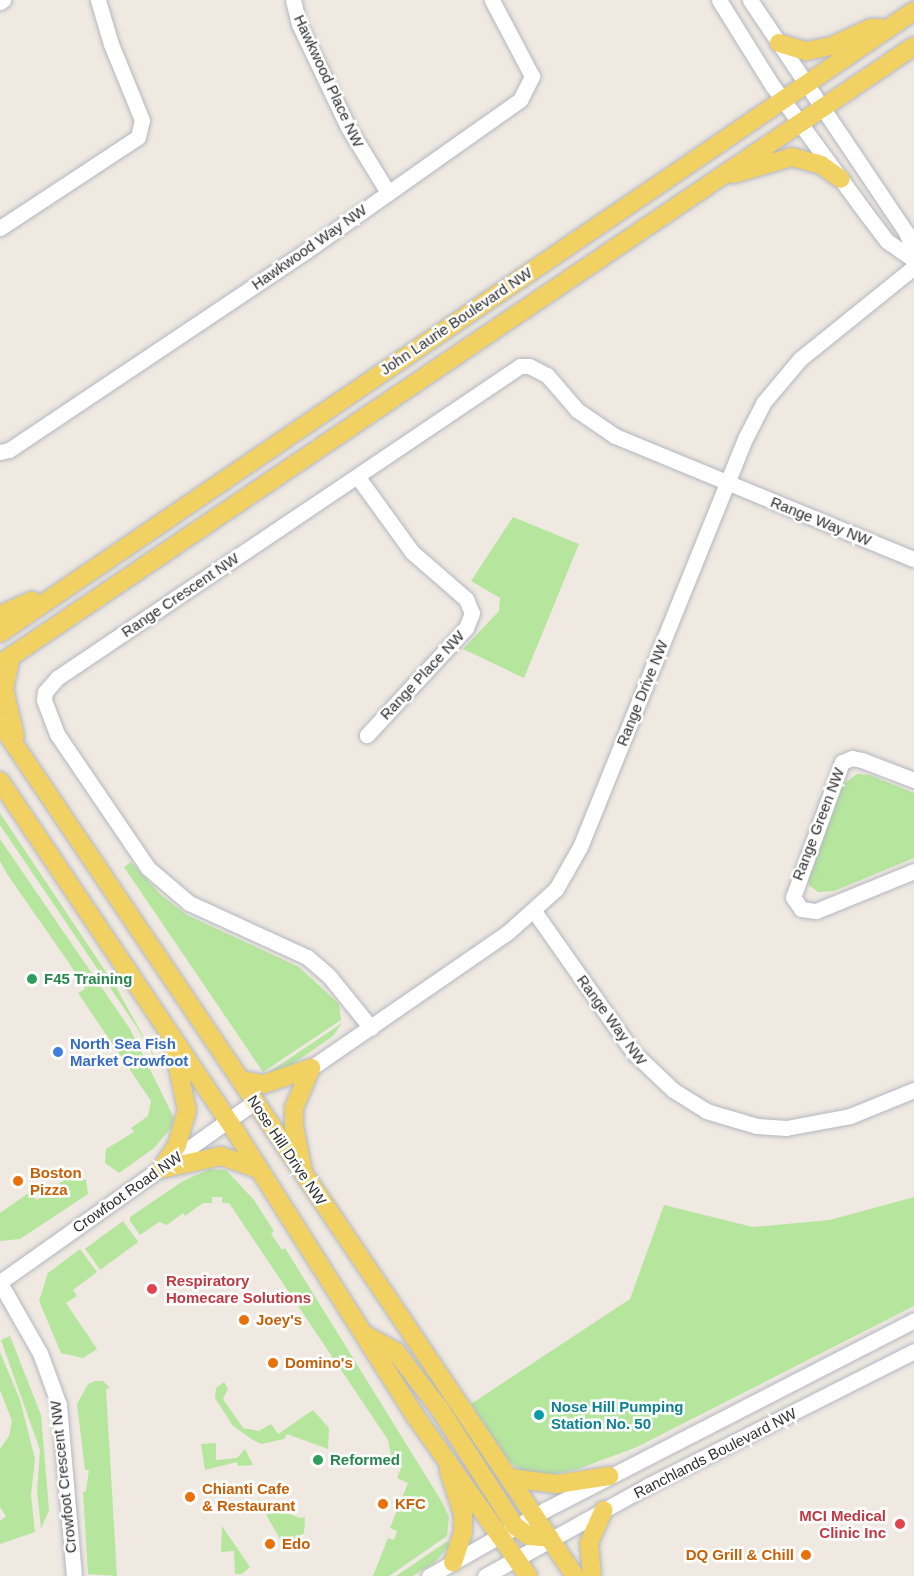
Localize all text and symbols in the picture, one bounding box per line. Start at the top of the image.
street label: Hawkwood Place NW [290,12,368,150]
street label: Hawkwood Way NW [248,201,370,293]
street label: John Laurie Boulevard NW [377,263,535,379]
street label: Range Way NW [768,493,874,549]
street label: Range Crescent NW [118,549,242,641]
street label: Range Place NW [376,627,468,723]
street label: Range Drive NW [613,637,671,749]
street label: Range Green NW [788,765,848,883]
place label: F45 Training [44,970,132,988]
street label: Range Way NW [573,971,651,1069]
marker: F45 Training [25,972,39,986]
place label: North Sea Fish Market Crowfoot [70,1034,188,1069]
marker: North Sea Fish Market Crowfoot [51,1045,65,1059]
street label: Nose Hill Drive NW [244,1092,330,1208]
street label: Crowfoot Road NW [69,1148,185,1236]
place label: Boston Pizza [30,1163,82,1198]
marker: Boston Pizza [11,1174,25,1188]
place label: Respiratory Homecare Solutions [166,1271,311,1306]
marker: Respiratory Homecare Solutions [143,1280,161,1298]
place label: Joey's [256,1311,302,1329]
marker: Joey's [237,1313,251,1327]
place label: Domino's [285,1354,353,1372]
marker: Domino's [266,1356,280,1370]
place label: Nose Hill Pumping Station No. 50 [551,1397,684,1432]
street label: Crowfoot Crescent NW [46,1400,80,1554]
street label: Ranchlands Boulevard NW [631,1404,799,1502]
marker: Nose Hill Pumping Station No. 50 [532,1408,546,1422]
place label: Reformed [330,1451,400,1469]
marker: Reformed [311,1453,325,1467]
place label: Chianti Cafe & Restaurant [202,1479,295,1514]
marker: Chianti Cafe & Restaurant [183,1490,197,1504]
place label: KFC [395,1495,426,1513]
marker: KFC [376,1497,390,1511]
place label: MCI Medical Clinic Inc [799,1506,886,1541]
marker: MCI Medical Clinic Inc [891,1515,909,1533]
place label: Edo [282,1535,310,1553]
marker: Edo [263,1537,277,1551]
place label: DQ Grill & Chill [686,1546,794,1564]
marker: DQ Grill & Chill [799,1548,813,1562]

